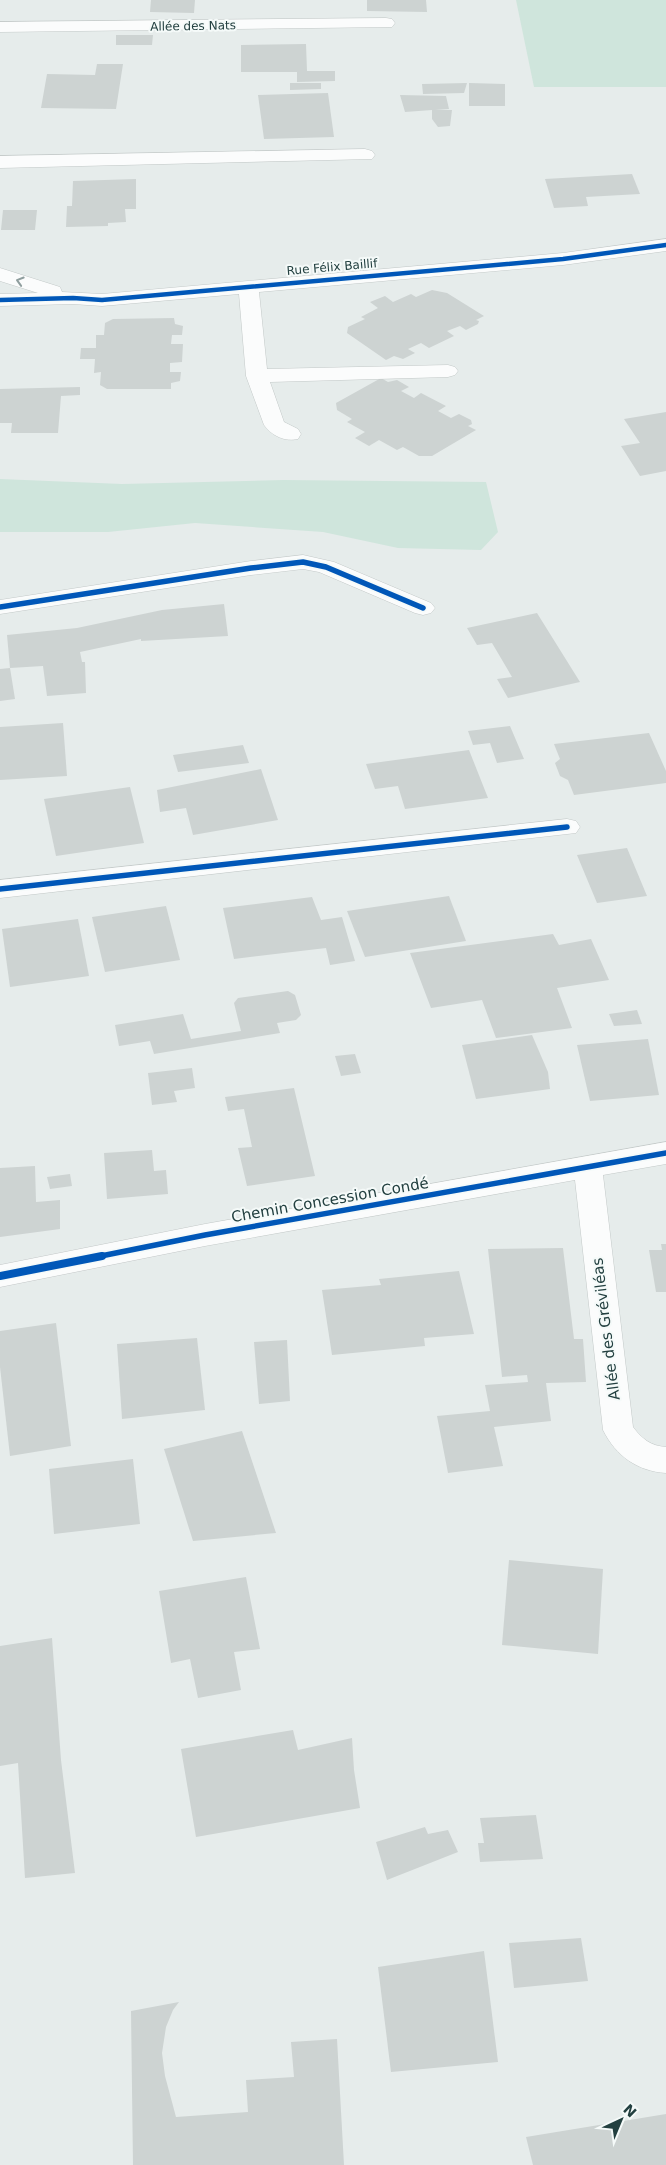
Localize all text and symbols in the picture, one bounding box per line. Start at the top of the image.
street label: Allée des Nats [150,18,236,34]
street label: Rue Félix Baillif [286,256,379,278]
one-way arrow [16,277,24,287]
street label: Chemin Concession Condé [230,1174,430,1226]
street label: Allée des Gréviléas [588,1257,624,1401]
north arrow [596,2095,646,2145]
text: N [620,2101,640,2120]

